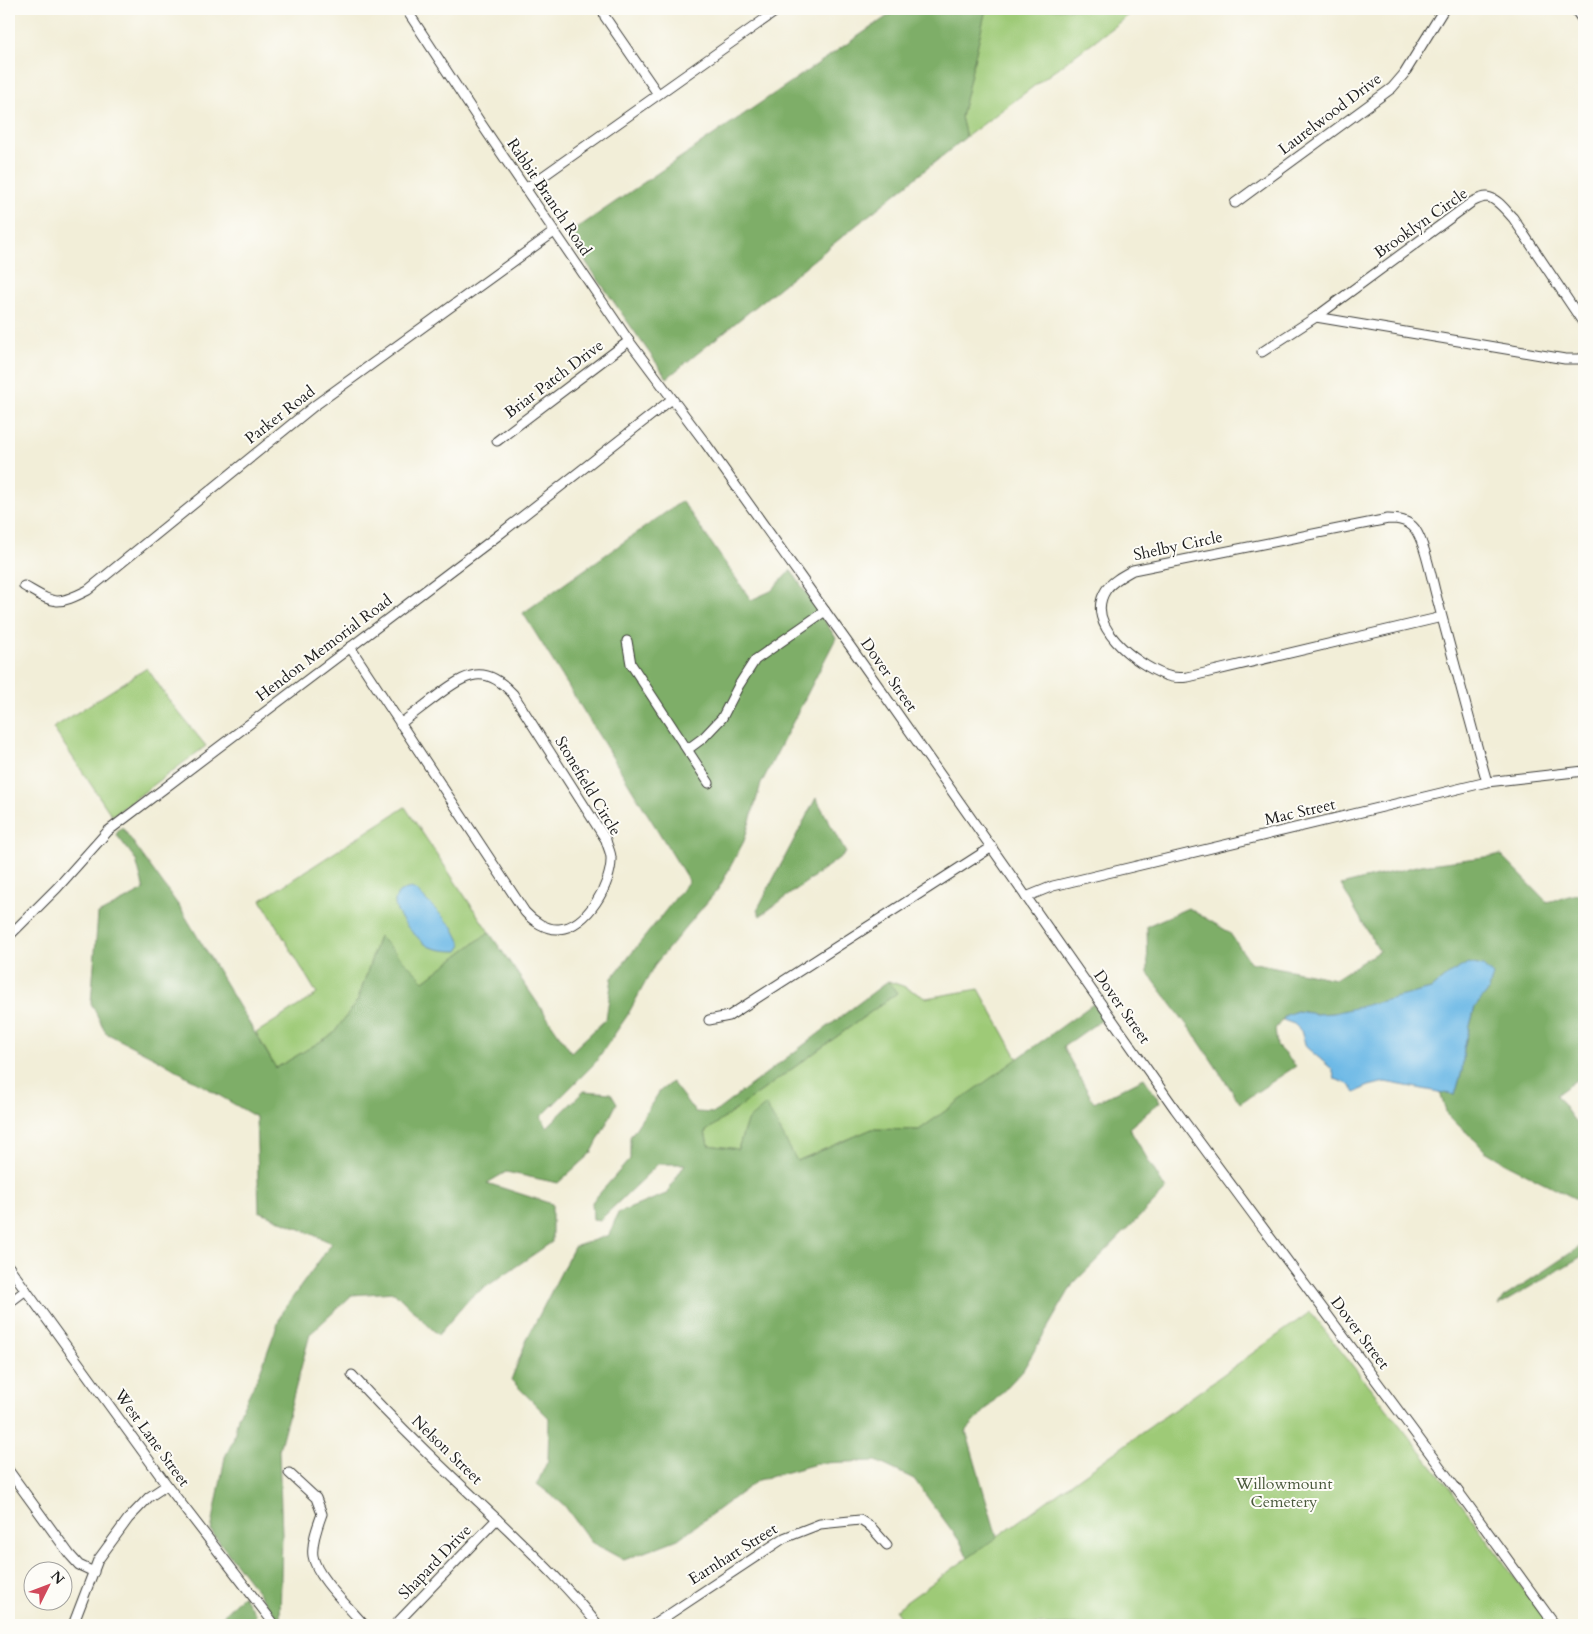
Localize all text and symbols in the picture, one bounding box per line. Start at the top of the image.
street label: Laurelwood Drive [1274,68,1386,160]
street label: Rabbit Branch Road [501,134,597,260]
street label: Brooklyn Circle [1370,183,1472,263]
street label: Briar Patch Drive [500,334,608,424]
street label: Parker Road [240,380,320,449]
street label: Shelby Circle [1131,526,1225,566]
street label: Hendon Memorial Road [251,589,397,707]
street label: Dover Street [855,634,923,716]
street label: Stonefield Circle [550,732,626,840]
street label: Mac Street [1262,793,1338,831]
street label: Dover Street [1088,966,1156,1048]
street label: Dover Street [1325,1292,1395,1374]
street label: West Lane Street [109,1384,195,1491]
street label: Nelson Street [407,1411,487,1489]
park label: Willowmount Cemetery [1235,1473,1332,1513]
street label: Earnhart Street [684,1518,782,1590]
street label: Shapard Drive [394,1520,476,1604]
north arrow [22,1562,72,1612]
text: N [46,1567,68,1589]

